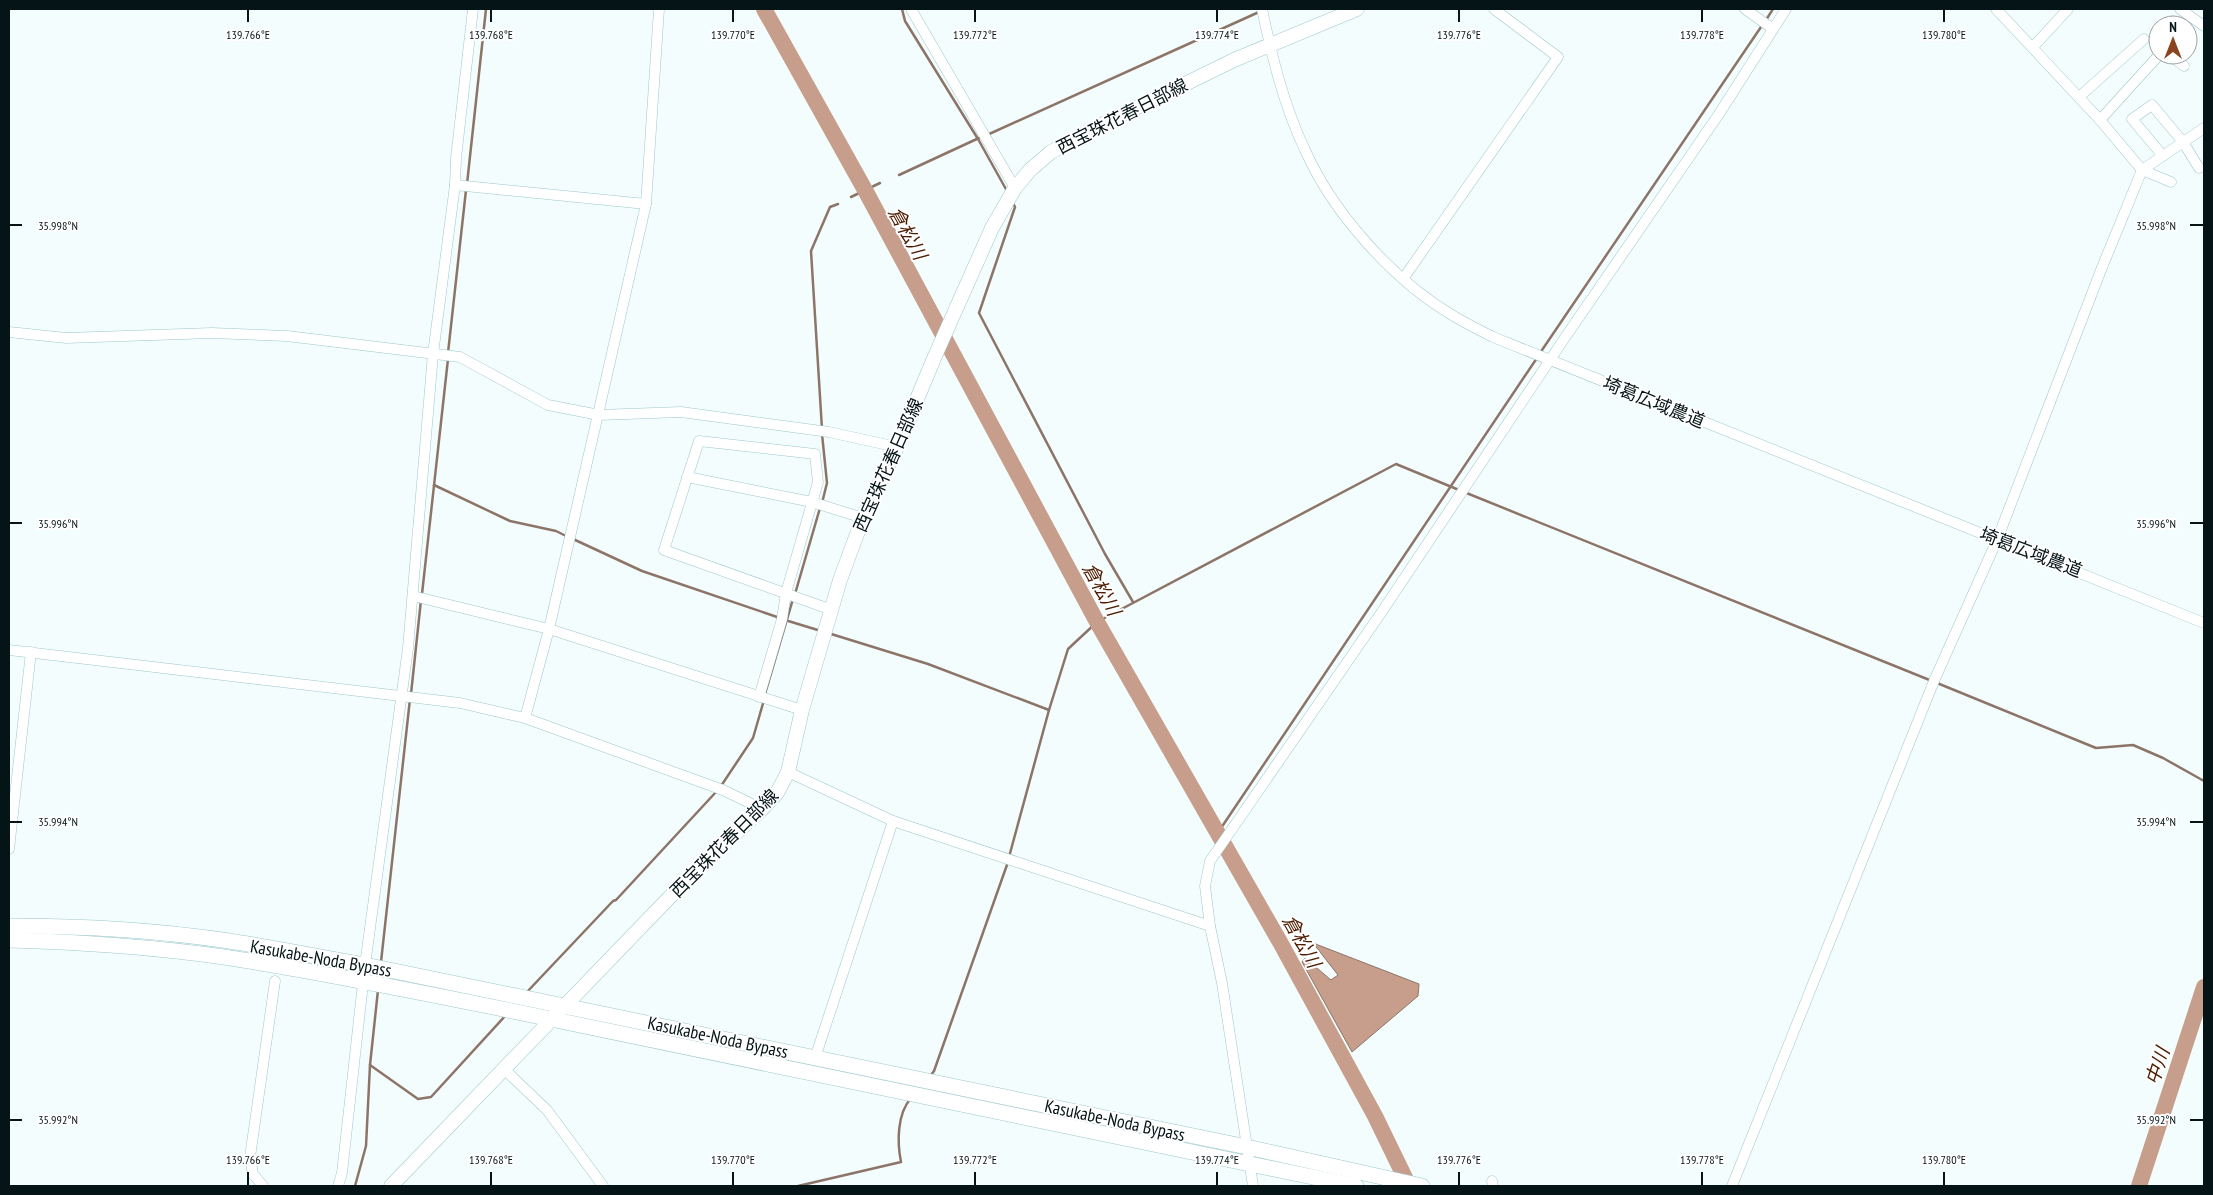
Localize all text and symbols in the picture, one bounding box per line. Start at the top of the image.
north arrow [2148,15,2198,65]
text: N [2169,18,2177,36]
text: 139.766°E [226,27,270,42]
text: 139.768°E [469,27,513,42]
text: 139.770°E [711,27,755,42]
text: 139.772°E [953,27,997,42]
text: 139.774°E [1195,27,1239,42]
text: 139.776°E [1437,27,1481,42]
text: 139.778°E [1680,27,1724,42]
text: 139.780°E [1922,27,1966,42]
street label: 西宝珠花春日部線 [1053,73,1191,159]
water label: 倉松川 [884,202,933,265]
text: 35.998°N [38,218,78,233]
text: 35.998°N [2136,218,2176,233]
street label: 埼葛広域農道 [1600,371,1708,433]
street label: 西宝珠花春日部線 [848,395,928,535]
text: 35.996°N [38,516,78,531]
text: 35.996°N [2136,516,2176,531]
street label: 埼葛広域農道 [1976,522,2086,582]
water label: 倉松川 [1078,558,1127,621]
street label: 西宝珠花春日部線 [665,784,783,902]
text: 35.994°N [38,814,78,829]
text: 35.994°N [2136,814,2176,829]
water label: 倉松川 [1278,910,1327,973]
street label: Kasukabe-Noda Bypass [249,934,393,982]
street label: Kasukabe-Noda Bypass [646,1011,790,1063]
water label: 中川 [2140,1042,2175,1088]
street label: Kasukabe-Noda Bypass [1043,1094,1187,1146]
text: 35.992°N [38,1112,78,1127]
text: 35.992°N [2136,1112,2176,1127]
text: 139.766°E [226,1152,270,1167]
text: 139.768°E [469,1152,513,1167]
text: 139.770°E [711,1152,755,1167]
text: 139.772°E [953,1152,997,1167]
text: 139.774°E [1195,1152,1239,1167]
text: 139.776°E [1437,1152,1481,1167]
text: 139.778°E [1680,1152,1724,1167]
text: 139.780°E [1922,1152,1966,1167]

